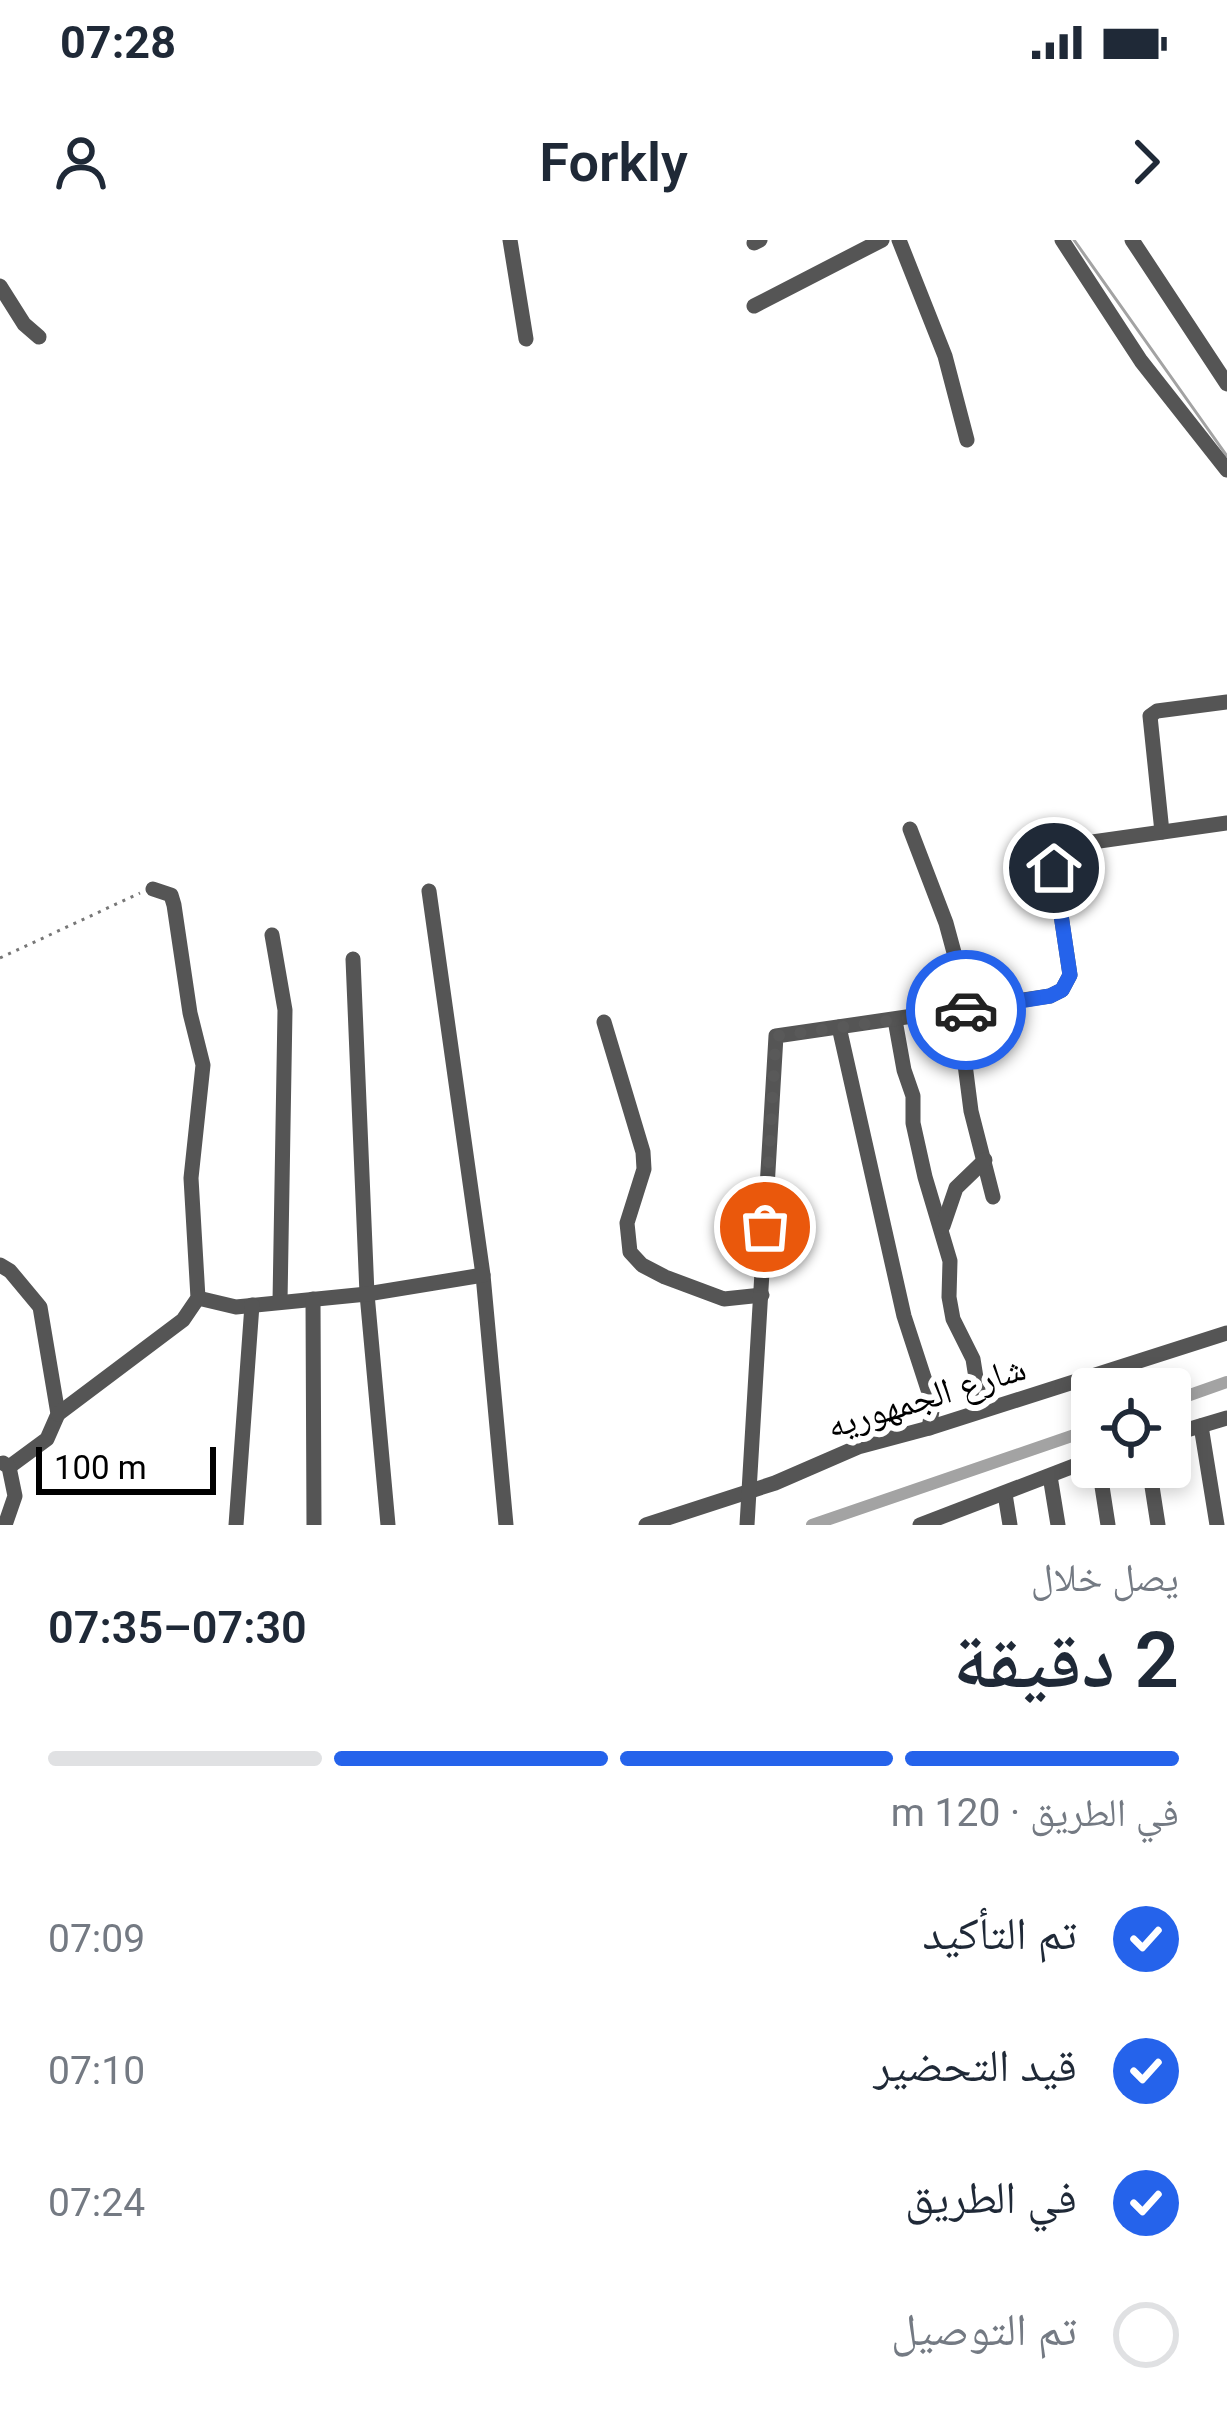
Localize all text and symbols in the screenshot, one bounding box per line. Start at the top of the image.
text: 07:28 [60,16,176,69]
icon: person [48,129,114,195]
icon: forward [1113,129,1179,195]
text: Forkly [539,131,688,194]
pin [1003,817,1105,919]
icon: home [1021,835,1087,901]
courier [906,950,1026,1070]
icon: car [933,977,999,1043]
pin [714,1176,816,1278]
icon: bag [732,1194,798,1260]
street label: شارع الجمهوريه [822,1347,1031,1448]
map controls [1071,1368,1191,1488]
button: locate [1071,1368,1191,1488]
scale bar [36,1441,216,1494]
text: 100 m [54,1448,147,1487]
text: يصل خلال [1031,1555,1179,1601]
text: 07:30–07:35 [48,1601,307,1654]
text: 2 دقيقة [953,1615,1179,1706]
text: في الطريق · 120 m [891,1790,1179,1836]
icon: check [1113,1906,1179,1972]
text: تم التأكيد [923,1907,1077,1960]
text: 07:09 [48,1916,145,1962]
icon: check [1113,2038,1179,2104]
text: قيد التحضير [874,2039,1077,2092]
text: 07:10 [48,2048,145,2094]
icon: check [1113,2170,1179,2236]
text: في الطريق [905,2171,1077,2224]
text: 07:24 [48,2180,145,2226]
text: تم التوصيل [891,2303,1077,2356]

